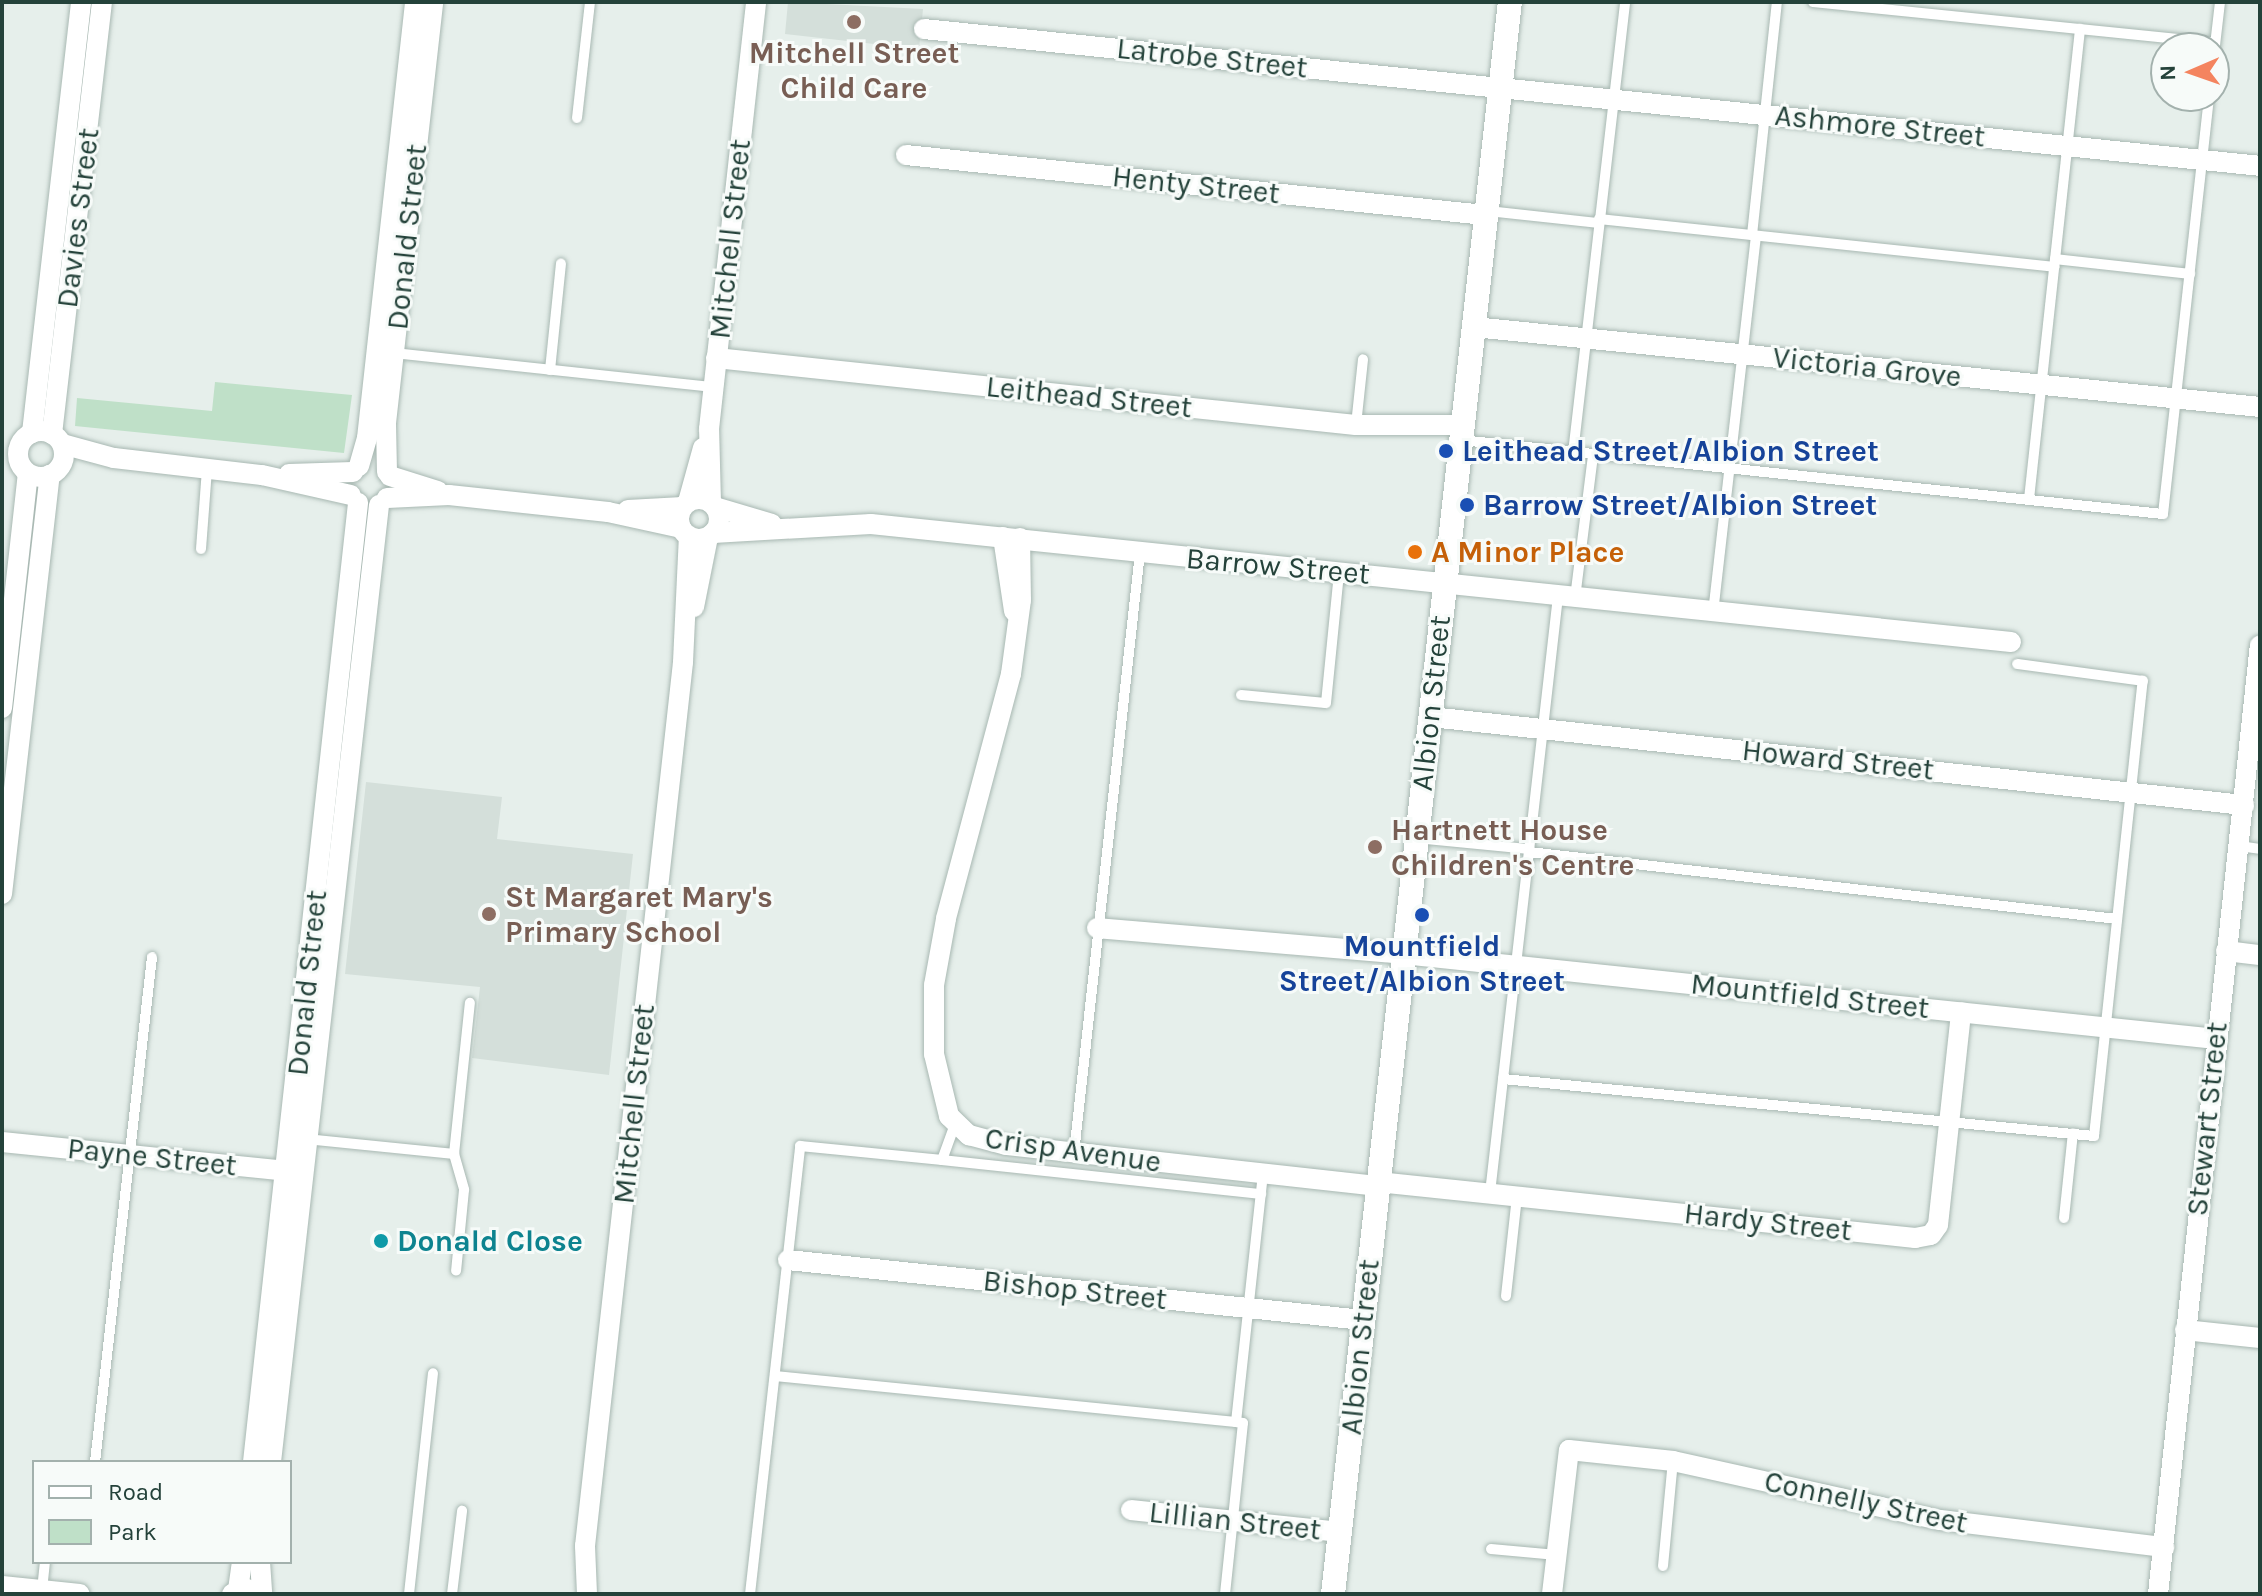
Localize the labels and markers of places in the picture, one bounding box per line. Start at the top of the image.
marker: Mitchell Street Child Care [845,13,863,31]
place label: Mitchell Street Child Care [749,35,959,106]
place label: Leithead Street/Albion Street [1462,433,1879,469]
marker: Leithead Street/Albion Street [1437,442,1455,460]
place label: Barrow Street/Albion Street [1483,487,1877,523]
marker: Barrow Street/Albion Street [1458,496,1476,514]
place label: A Minor Place [1431,534,1624,570]
marker: A Minor Place [1406,543,1424,561]
place label: Hartnett House Children's Centre [1391,812,1634,882]
marker: Hartnett House Children's Centre [1366,838,1384,856]
place label: St Margaret Mary's Primary School [505,879,773,950]
marker: St Margaret Mary's Primary School [480,905,498,923]
marker: Mountfield Street/Albion Street [1413,906,1431,924]
place label: Mountfield Street/Albion Street [1279,928,1565,998]
place label: Donald Close [397,1223,583,1259]
marker: Donald Close [372,1232,390,1250]

